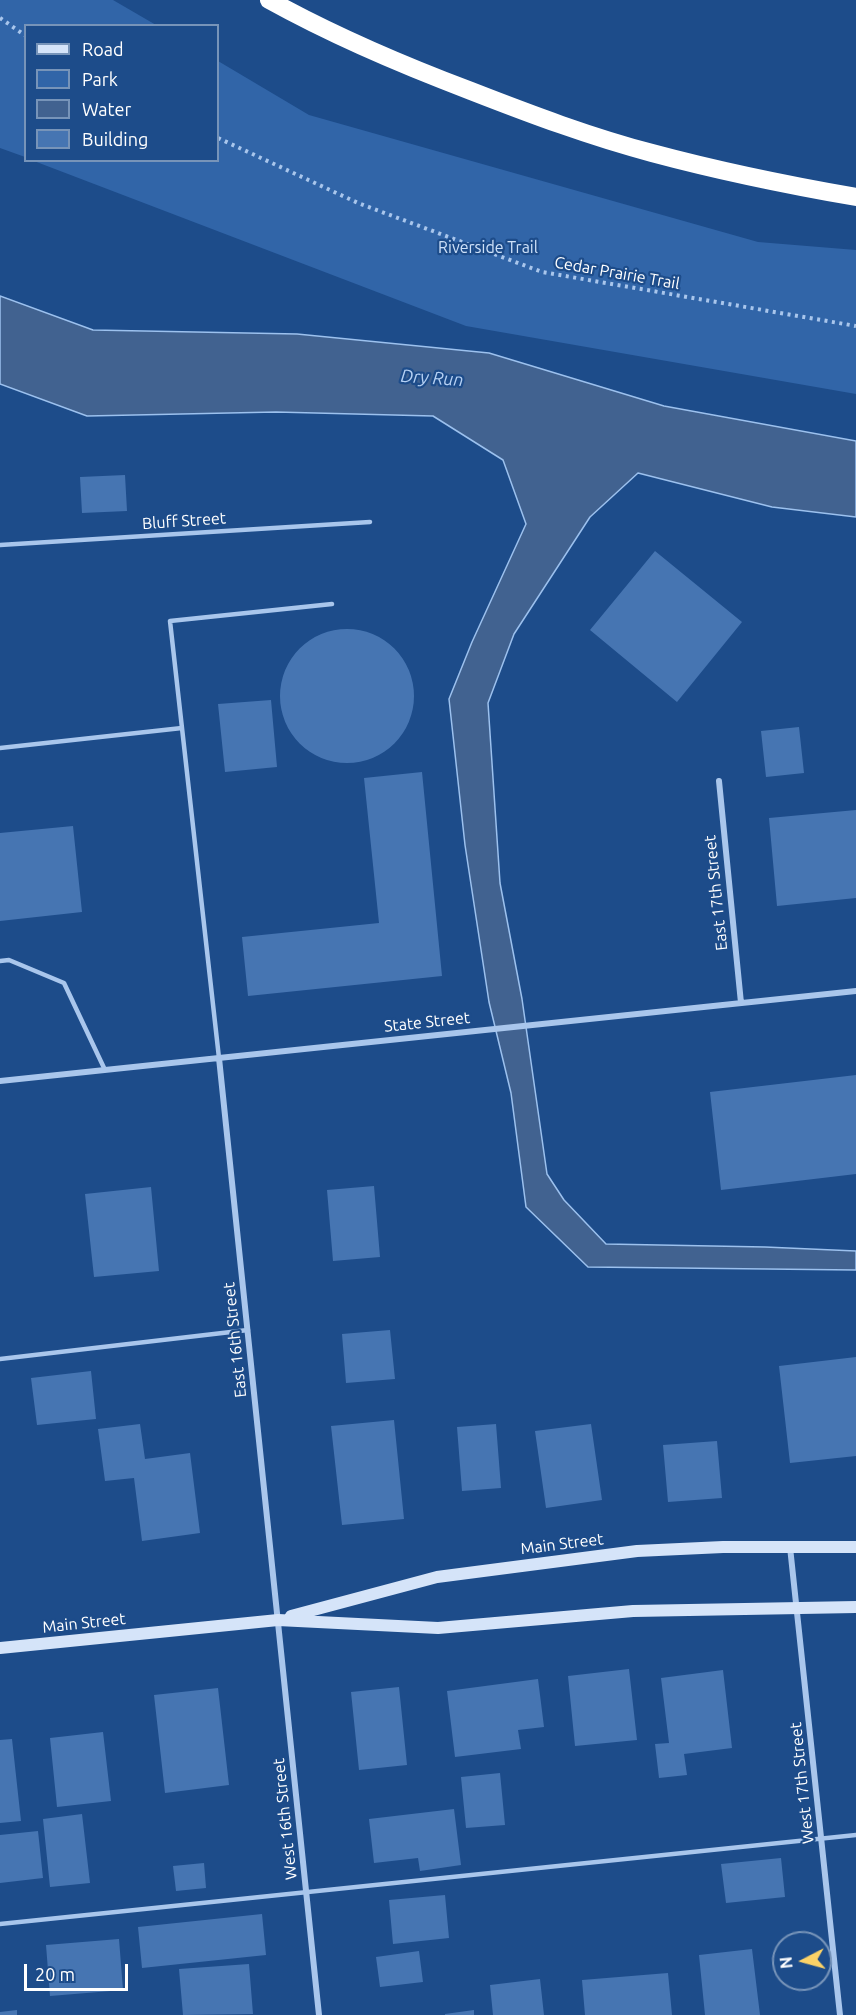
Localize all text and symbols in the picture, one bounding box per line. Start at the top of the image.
legend [24,24,219,162]
text: Road [82,39,124,59]
text: Park [82,69,118,89]
text: Water [82,99,131,119]
text: Building [82,129,148,149]
park label: Riverside Trail [438,238,538,258]
street label: Cedar Prairie Trail [553,253,681,293]
water label: Dry Run [400,365,464,391]
street label: Bluff Street [141,508,227,534]
street label: East 17th Street [700,834,732,952]
street label: State Street [383,1008,471,1036]
street label: East 16th Street [219,1281,251,1399]
street label: Main Street [519,1529,605,1559]
street label: Main Street [41,1609,127,1637]
street label: West 17th Street [786,1721,818,1845]
street label: West 16th Street [269,1757,301,1881]
north arrow [772,1931,832,1991]
scale bar [27,1952,130,1990]
text: N [777,1956,796,1970]
text: 20 m [35,1964,75,1984]

